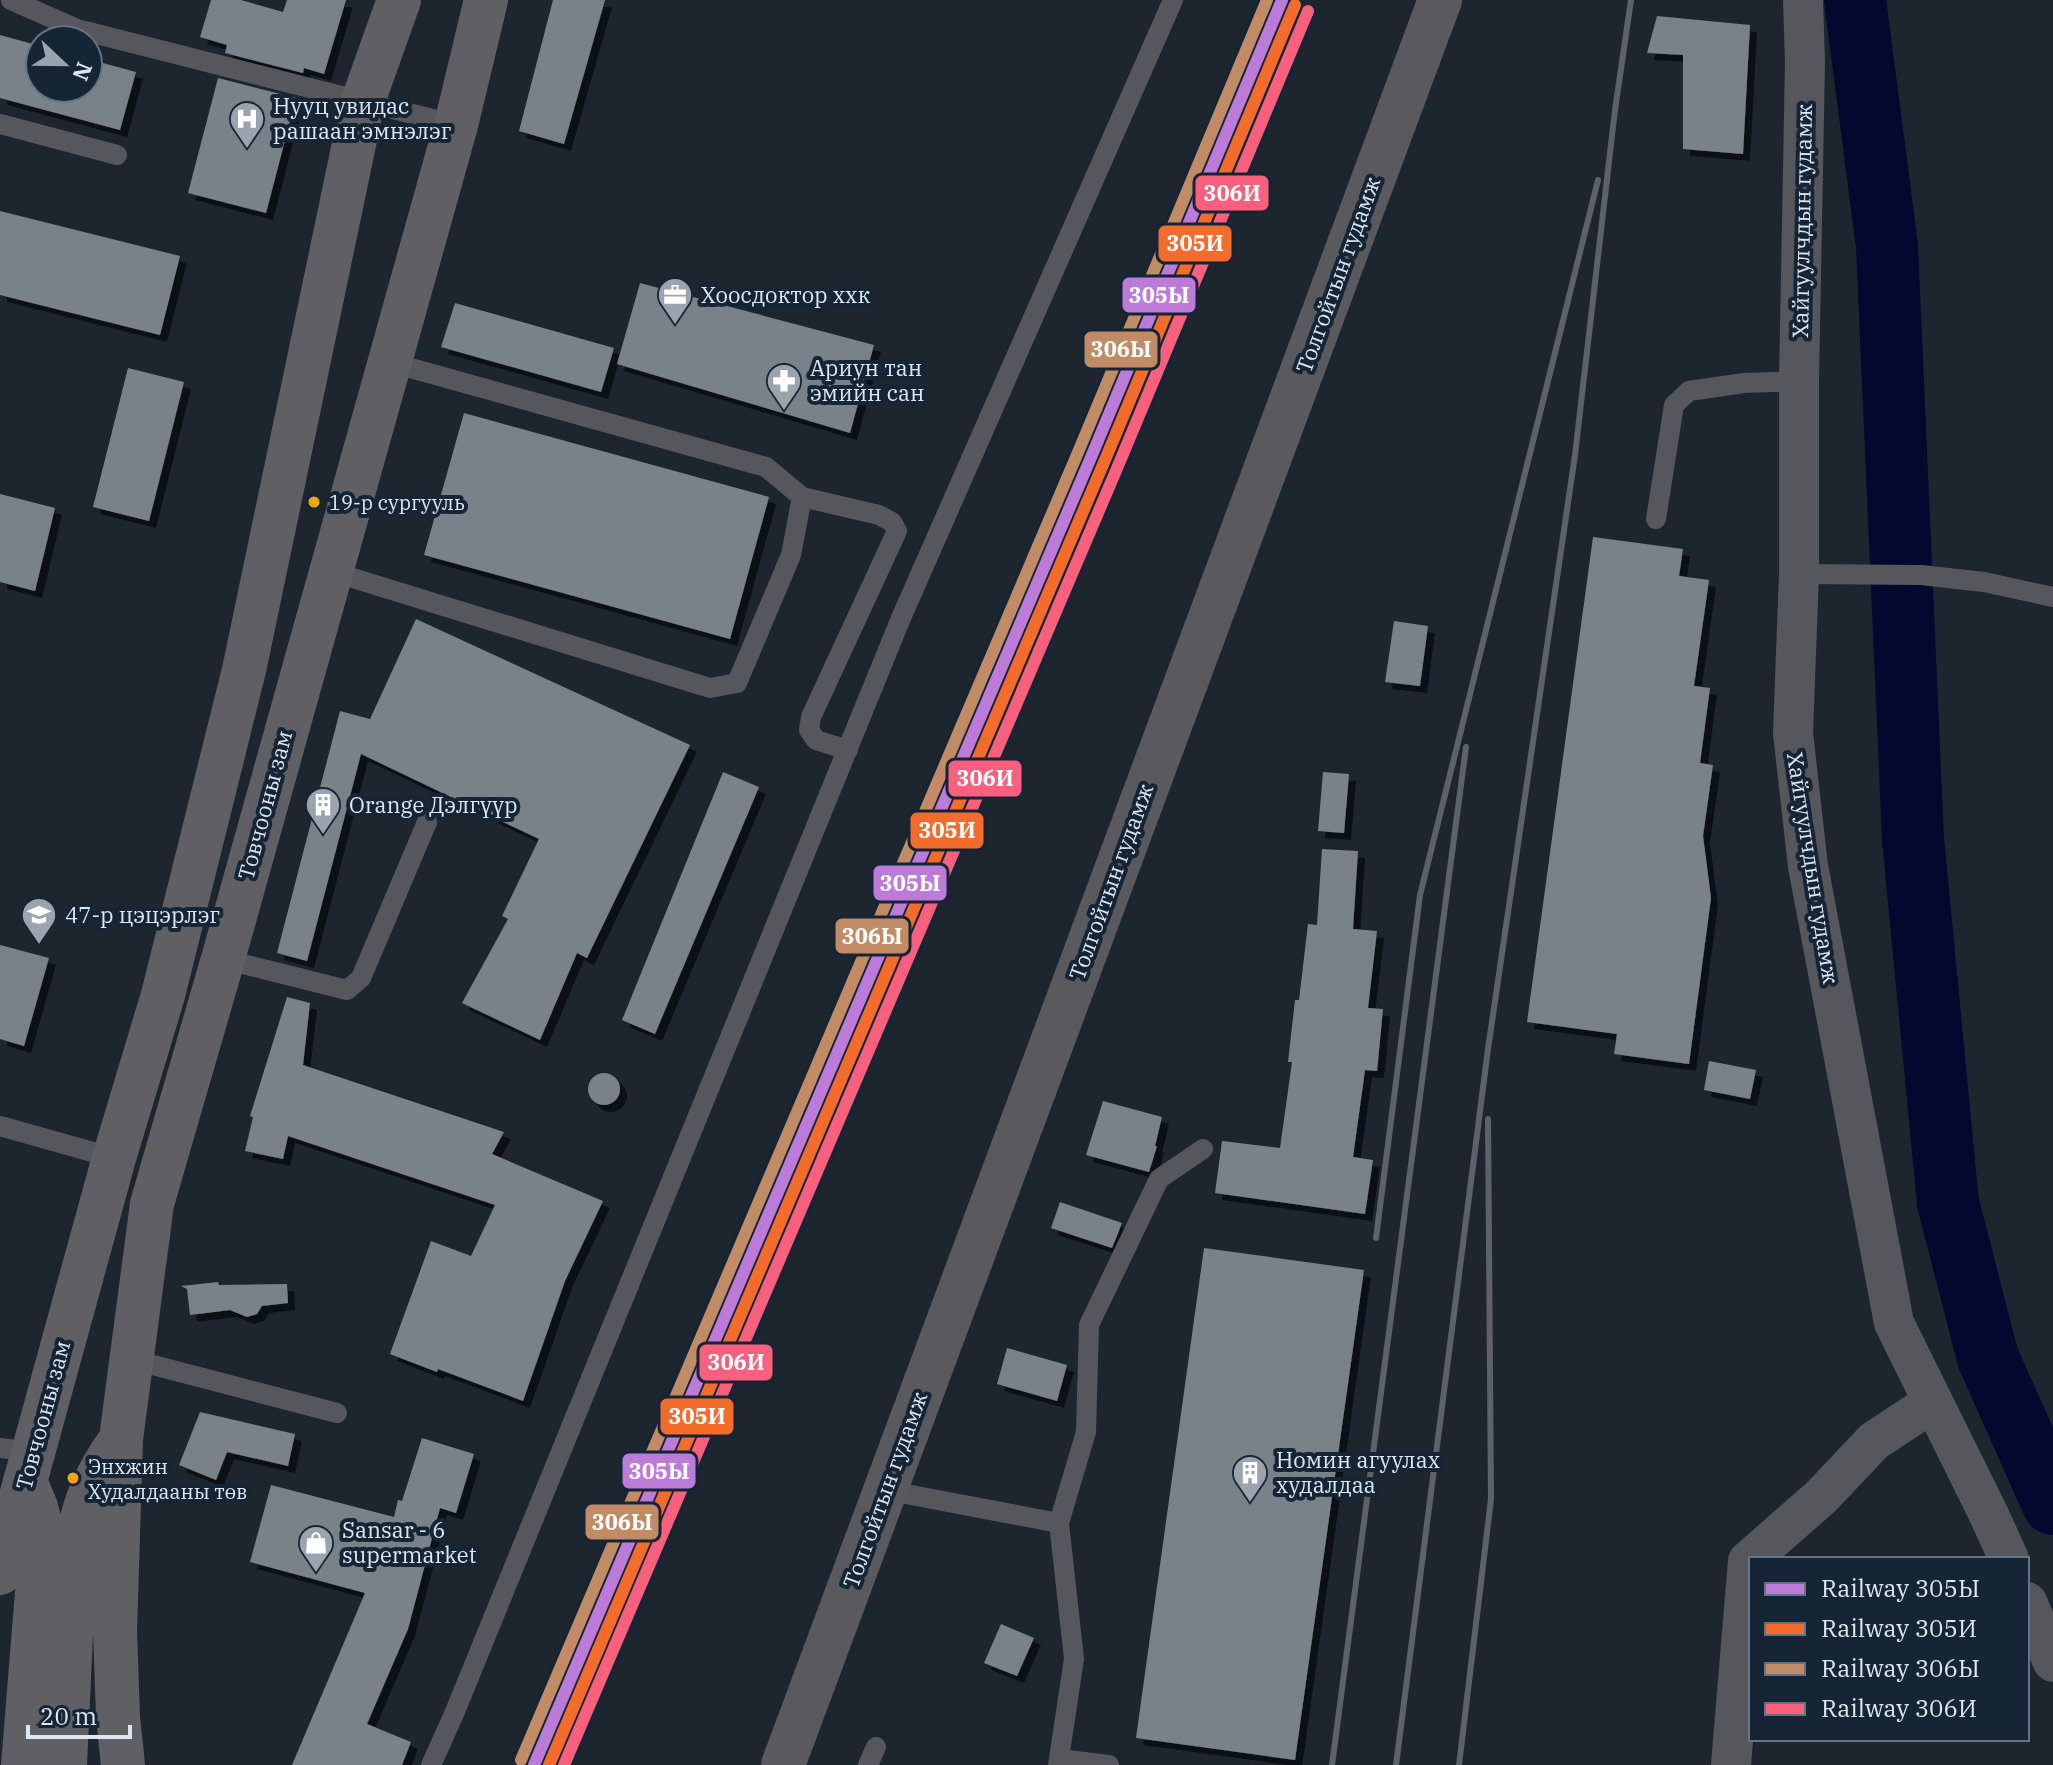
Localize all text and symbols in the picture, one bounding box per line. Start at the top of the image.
north arrow [24,24,104,104]
text: N [66,58,100,85]
place label: Нууц увидас рашаан эмнэлэг [273,91,451,145]
hospital icon: Нууц увидас рашаан эмнэлэг [228,100,266,150]
street label: Хайгуулчдын гудамж [1785,103,1818,338]
street label: Толгойтын гудамж [1289,172,1387,377]
line badge: 306И [1194,174,1270,212]
text: 306И [1203,178,1261,207]
line badge: 305И [1157,224,1233,263]
text: 305И [1166,228,1224,257]
office icon: Хоосдоктор ххк [656,276,694,326]
line badge: 305Ы [1121,276,1197,314]
place label: Хоосдоктор ххк [701,280,870,309]
text: 305Ы [1128,280,1190,309]
line badge: 306Ы [1083,330,1159,369]
text: 306Ы [1090,334,1152,363]
place label: Ариун тан эмийн сан [810,353,925,407]
pharmacy icon: Ариун тан эмийн сан [765,362,803,412]
place label: 19-р сургууль [329,489,465,516]
marker: 19-р сургууль [306,494,322,510]
street label: Товчооны зам [231,727,298,883]
street label: Хайгуулчдын гудамж [1781,750,1846,986]
line badge: 306И [947,759,1023,798]
text: 306И [956,763,1014,792]
street label: Толгойтын гудамж [1062,779,1160,984]
building icon: Orange Дэлгүүр [304,786,342,836]
place label: Orange Дэлгүүр [349,790,517,819]
line badge: 305И [909,811,985,850]
text: 305И [918,815,976,844]
line badge: 305Ы [872,864,948,902]
text: 305Ы [879,868,941,897]
school or university icon: 47-р цэцэрлэг [20,896,58,946]
place label: 47-р цэцэрлэг [65,900,220,929]
line badge: 306Ы [834,917,910,955]
text: 306Ы [841,921,903,950]
street label: Товчооны зам [9,1337,76,1493]
line badge: 306И [698,1343,774,1382]
text: 306И [707,1347,765,1376]
street label: Толгойтын гудамж [836,1387,934,1592]
line badge: 305И [659,1397,735,1436]
text: 305И [668,1401,726,1430]
place label: Номин агуулах худалдаа [1276,1445,1440,1499]
line badge: 305Ы [621,1452,697,1490]
place label: Энхжин Худалдааны төв [88,1453,247,1505]
building icon: Номин агуулах худалдаа [1231,1454,1269,1504]
text: 305Ы [628,1456,690,1485]
marker: Энхжин Худалдааны төв [65,1470,81,1486]
line badge: 306Ы [584,1503,660,1541]
text: 306Ы [591,1507,653,1536]
place label: Sansar - 6 supermarket [342,1515,477,1569]
shop icon: Sansar - 6 supermarket [297,1524,335,1574]
legend [1749,1557,2029,1741]
text: Railway 305Ы [1821,1572,1980,1604]
text: Railway 305И [1821,1612,1977,1644]
text: Railway 306Ы [1821,1652,1980,1684]
scale bar [28,1689,130,1739]
text: Railway 306И [1821,1692,1977,1724]
text: 20 m [40,1700,97,1732]

